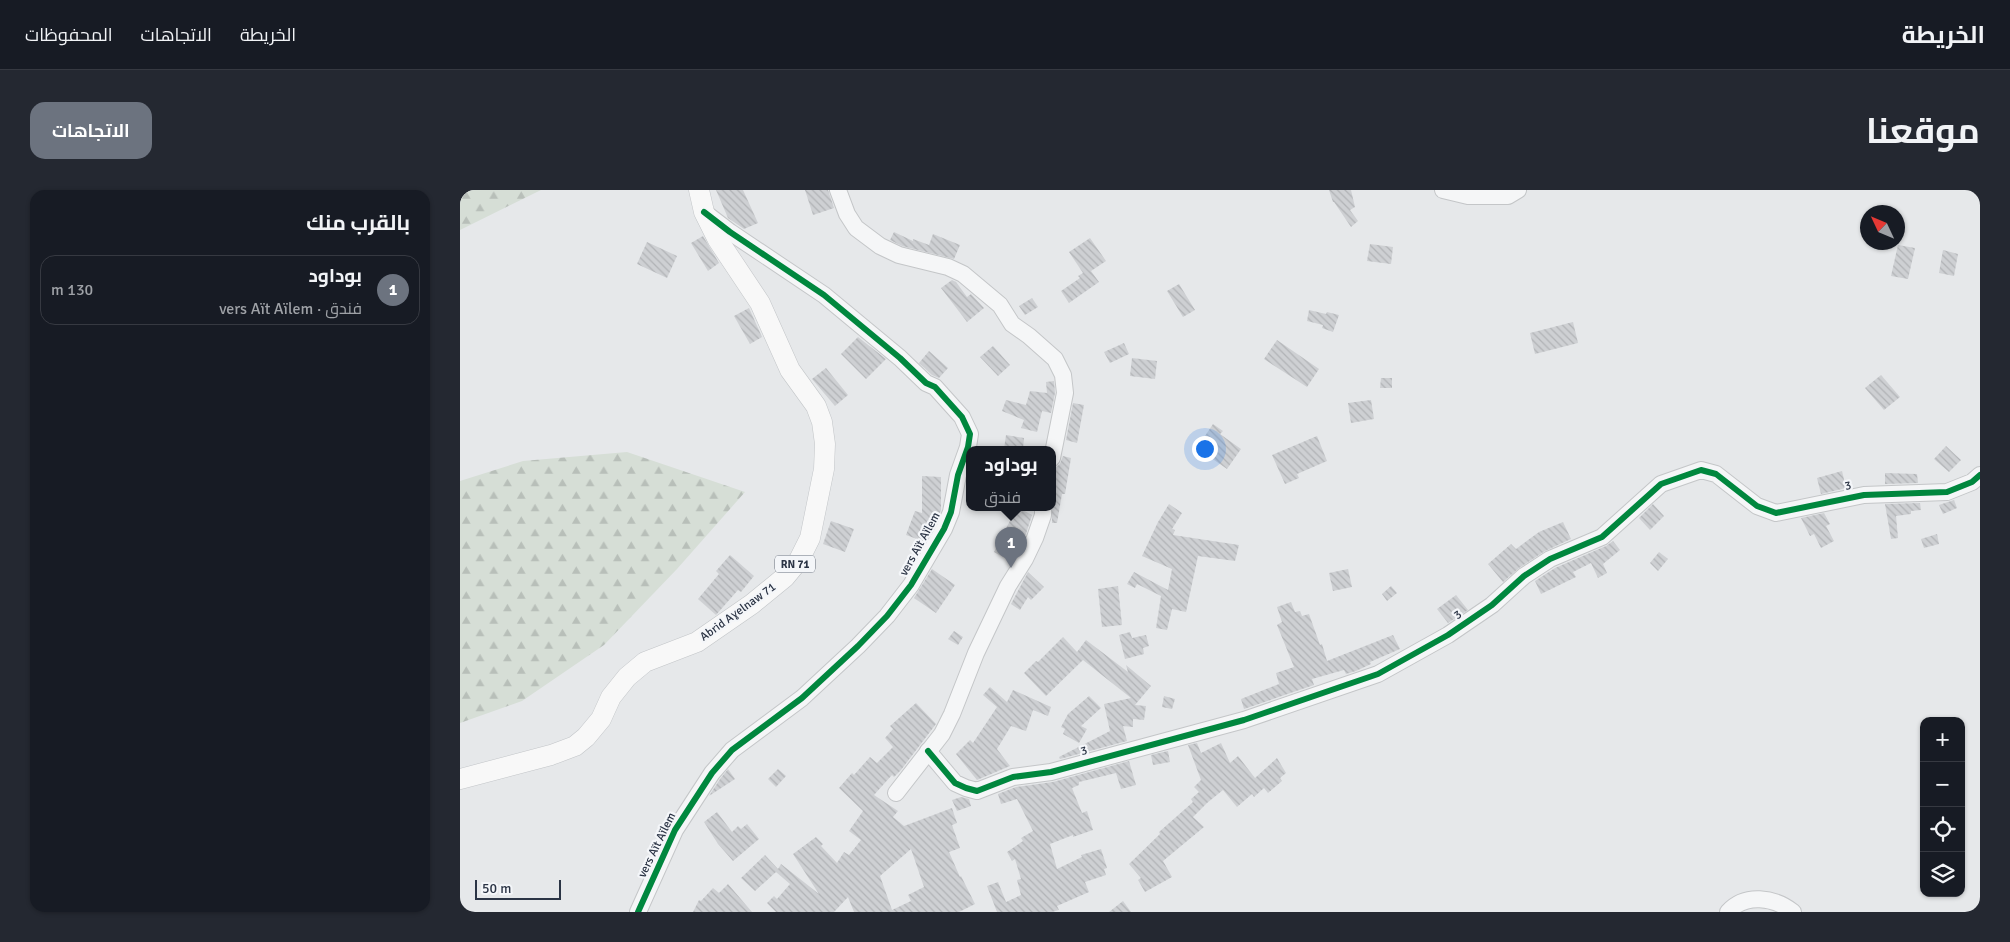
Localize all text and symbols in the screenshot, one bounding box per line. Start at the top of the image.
text: الخريطة [1902,20,1985,50]
text: المحفوظات [25,24,113,46]
text: الاتجاهات [141,24,212,46]
text: الخريطة [240,24,296,46]
button: الاتجاهات [30,102,152,159]
text: موقعنا [1866,110,1980,153]
north arrow [1860,205,1905,250]
text: بالقرب منك [306,210,410,236]
text: بوداود [308,264,362,288]
text: 130 m [51,280,93,300]
text: 1 [389,280,397,300]
text: فندق · vers Aït Aïlem [219,299,362,319]
your location [1192,436,1218,462]
popup [966,446,1056,511]
text: بوداود [984,453,1038,477]
street label: 3 [1843,478,1853,494]
text: فندق [984,488,1021,508]
street label: vers Aït Aïlem [896,509,944,579]
pin: 1 [995,527,1027,568]
road number: RN 71 [775,556,815,572]
street label: Abrid Aɣelnaw 71 [697,579,779,645]
street label: 3 [1451,607,1465,623]
map controls [1920,717,1965,897]
button: + [1920,717,1965,762]
street label: 3 [1079,743,1089,759]
button: − [1920,762,1965,807]
button: locate [1920,807,1965,852]
street label: vers Aït Aïlem [635,810,679,880]
button: layers [1920,852,1965,897]
scale bar [475,877,561,900]
text: 50 m [482,880,511,897]

